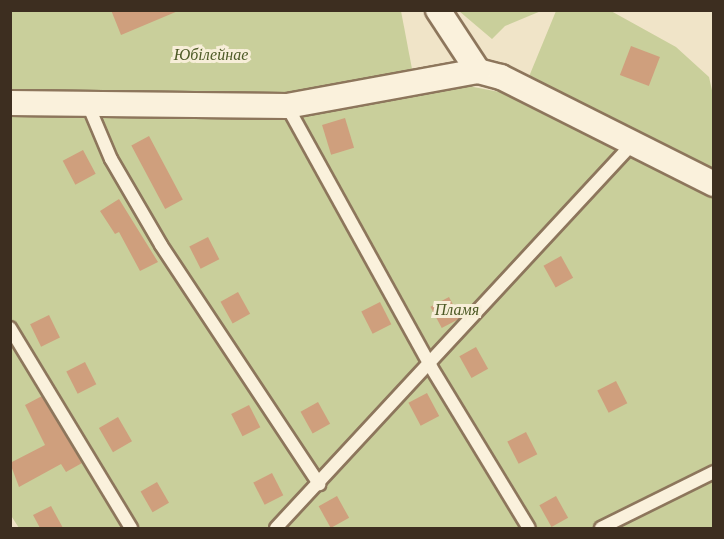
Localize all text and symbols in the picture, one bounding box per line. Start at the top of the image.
park label: Юбілейнае [174,44,248,64]
park label: Пламя [435,299,479,319]

